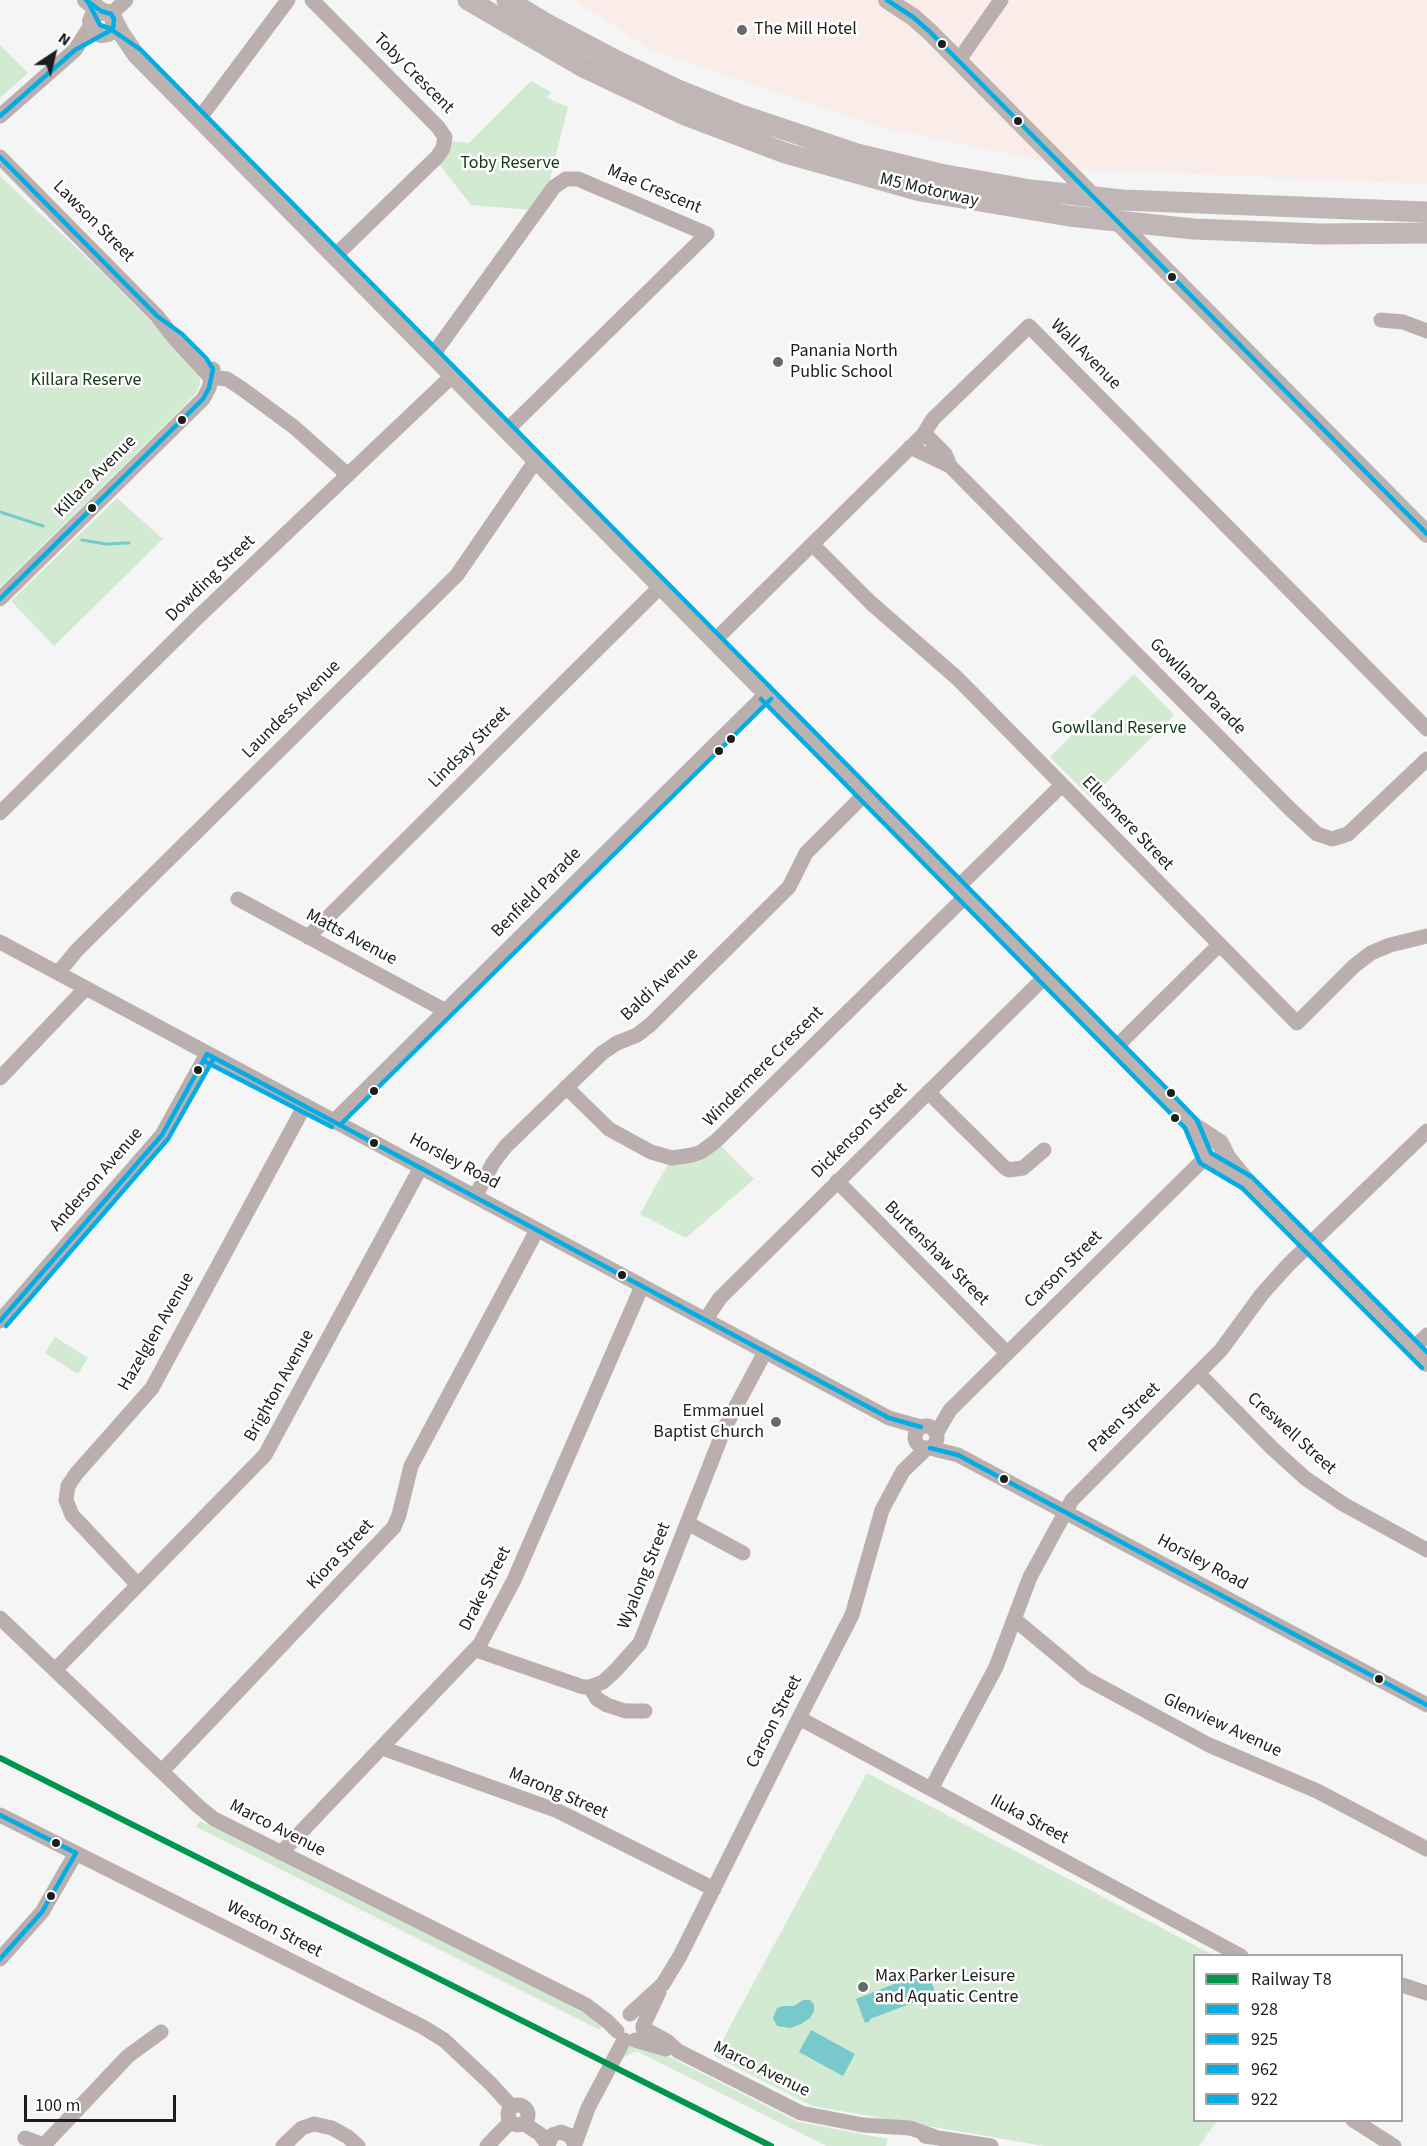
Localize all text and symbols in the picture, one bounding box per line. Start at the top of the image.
place label: The Mill Hotel [754,19,857,41]
marker: The Mill Hotel [735,23,749,37]
north arrow [24,24,84,84]
text: N [54,27,75,51]
street label: Toby Crescent [368,29,458,119]
unlabelled marker [936,38,948,50]
unlabelled marker [1012,115,1024,127]
park label: Toby Reserve [460,153,560,175]
street label: Mae Crescent [604,160,704,220]
street label: M5 Motorway [878,169,980,213]
street label: Lawson Street [48,177,138,267]
unlabelled marker [1166,271,1178,283]
street label: Wall Avenue [1045,315,1125,395]
place label: Panania North Public School [790,341,898,384]
marker: Panania North Public School [771,355,785,369]
park label: Killara Reserve [30,370,142,392]
unlabelled marker [176,414,188,426]
street label: Killara Avenue [51,432,141,522]
unlabelled marker [86,502,98,514]
street label: Dowding Street [162,531,260,627]
street label: Gowlland Parade [1144,634,1250,740]
street label: Laundess Avenue [238,656,346,764]
street label: Lindsay Street [425,703,515,793]
park label: Gowlland Reserve [1052,718,1186,740]
unlabelled marker [725,733,737,745]
unlabelled marker [713,745,725,757]
street label: Ellesmere Street [1077,772,1177,876]
street label: Benfield Parade [487,843,587,943]
street label: Matts Avenue [302,905,400,971]
street label: Baldi Avenue [617,944,703,1026]
street label: Windermere Crescent [699,1002,829,1132]
unlabelled marker [192,1064,204,1076]
street label: Dickenson Street [807,1078,913,1184]
unlabelled marker [368,1085,380,1097]
unlabelled marker [1165,1087,1177,1099]
unlabelled marker [1169,1112,1181,1124]
street label: Anderson Avenue [46,1124,148,1236]
street label: Horsley Road [405,1129,503,1195]
unlabelled marker [368,1137,380,1149]
street label: Burtenshaw Street [879,1197,993,1311]
street label: Carson Street [1021,1227,1107,1313]
street label: Hazelglen Avenue [114,1269,200,1395]
unlabelled marker [616,1269,628,1281]
street label: Brighton Avenue [240,1326,320,1446]
street label: Paten Street [1085,1378,1165,1458]
street label: Creswell Street [1242,1388,1340,1480]
place label: Emmanuel Baptist Church [653,1401,764,1444]
marker: Emmanuel Baptist Church [769,1415,783,1429]
unlabelled marker [998,1473,1010,1485]
street label: Kiora Street [303,1515,379,1595]
street label: Wyalong Street [614,1519,676,1633]
street label: Horsley Road [1153,1530,1251,1596]
street label: Drake Street [455,1543,517,1635]
street label: Carson Street [742,1672,808,1772]
unlabelled marker [1373,1673,1385,1685]
street label: Glenview Avenue [1159,1689,1285,1763]
street label: Marong Street [505,1763,611,1825]
street label: Iluka Street [986,1790,1072,1850]
street label: Marco Avenue [225,1796,329,1862]
unlabelled marker [50,1837,62,1849]
unlabelled marker [45,1890,57,1902]
street label: Weston Street [223,1897,325,1963]
legend [1193,1954,1403,2122]
place label: Max Parker Leisure and Aquatic Centre [875,1966,1018,2008]
text: Railway T8 [1251,1967,1332,1992]
marker: Max Parker Leisure and Aquatic Centre [856,1980,870,1994]
text: 928 [1251,1997,1278,2022]
text: 925 [1251,2027,1278,2052]
street label: Marco Avenue [709,2037,813,2103]
text: 962 [1251,2057,1278,2082]
scale bar [27,2083,178,2121]
text: 922 [1251,2087,1278,2112]
text: 100 m [35,2093,80,2118]

